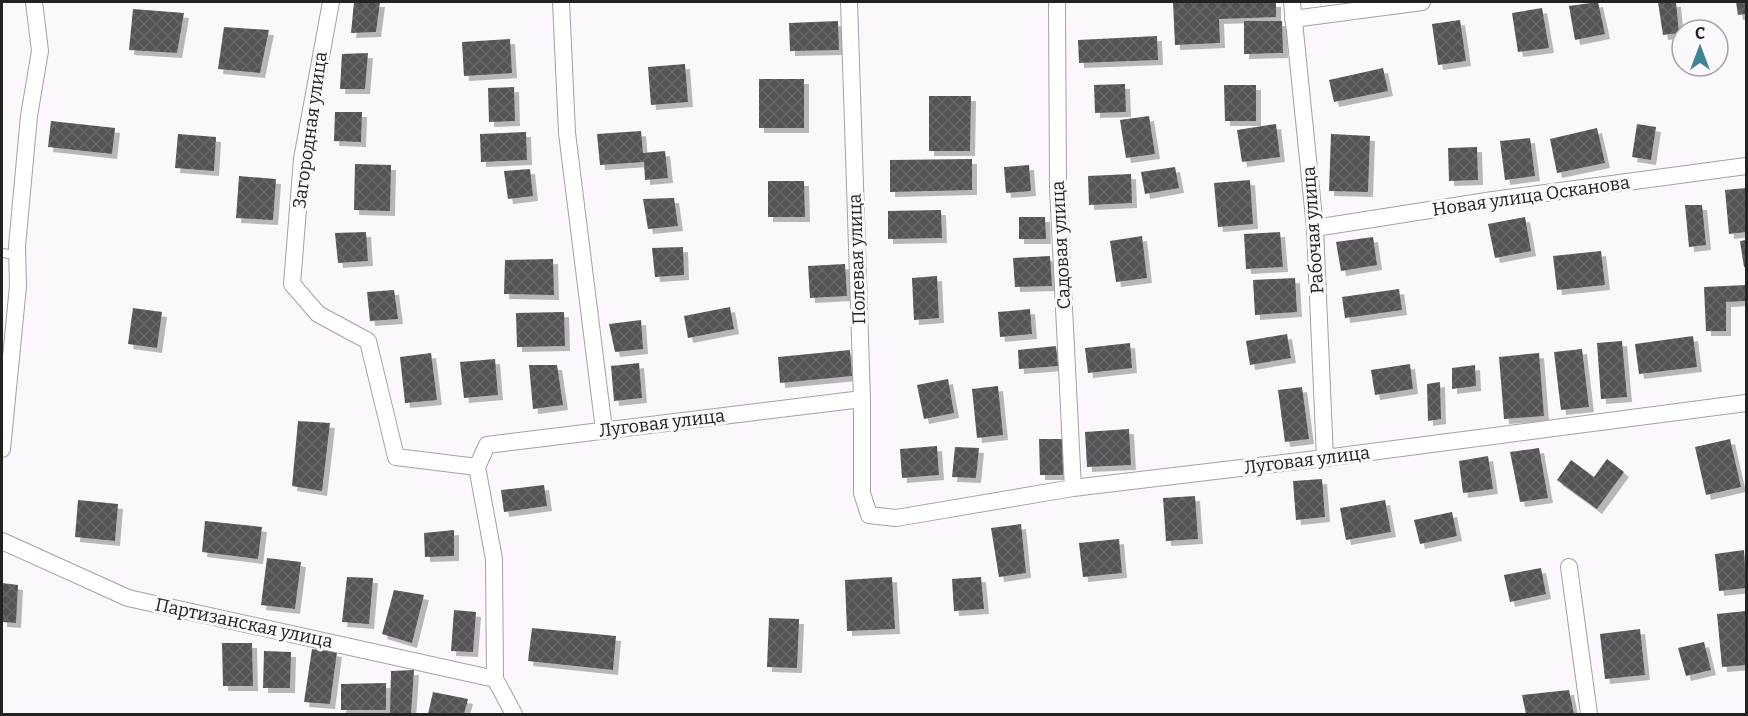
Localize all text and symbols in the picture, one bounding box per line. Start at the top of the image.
north arrow [1670,18,1730,78]
text: С [1695,24,1705,43]
street label: Загородная улица [288,50,332,210]
street label: Рабочая улица [1298,165,1328,294]
street label: Новая улица Осканова [1431,171,1631,221]
street label: Садовая улица [1047,180,1075,310]
street label: Полевая улица [844,193,870,325]
street label: Луговая улица [598,404,726,442]
street label: Луговая улица [1243,441,1371,479]
street label: Партизанская улица [153,593,335,653]

